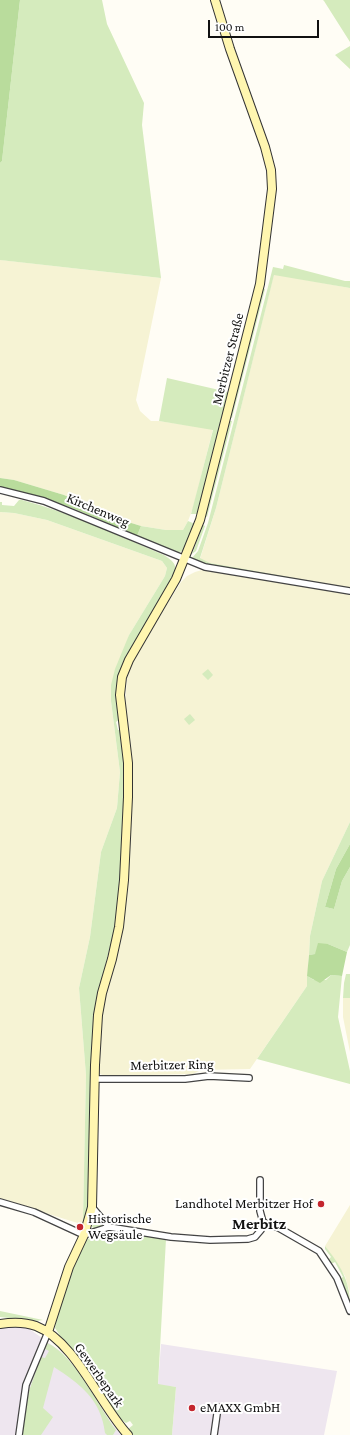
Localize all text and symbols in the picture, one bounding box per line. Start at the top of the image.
scale bar [210,12,321,38]
text: 100 m [215,20,244,34]
street label: Merbitzer Straße [208,311,248,407]
street label: Kirchenweg [64,489,132,531]
street label: Merbitzer Ring [130,1056,214,1074]
place label: Landhotel Merbitzer Hof [175,1196,313,1212]
marker: Landhotel Merbitzer Hof [316,1199,326,1209]
place label: Historische Wegsäule [88,1211,151,1244]
district label: Merbitz [232,1214,286,1234]
marker: Historische Wegsäule [75,1222,85,1232]
street label: Gewerbepark [71,1339,127,1411]
place label: eMAXX GmbH [200,1400,280,1416]
marker: eMAXX GmbH [187,1403,197,1413]

